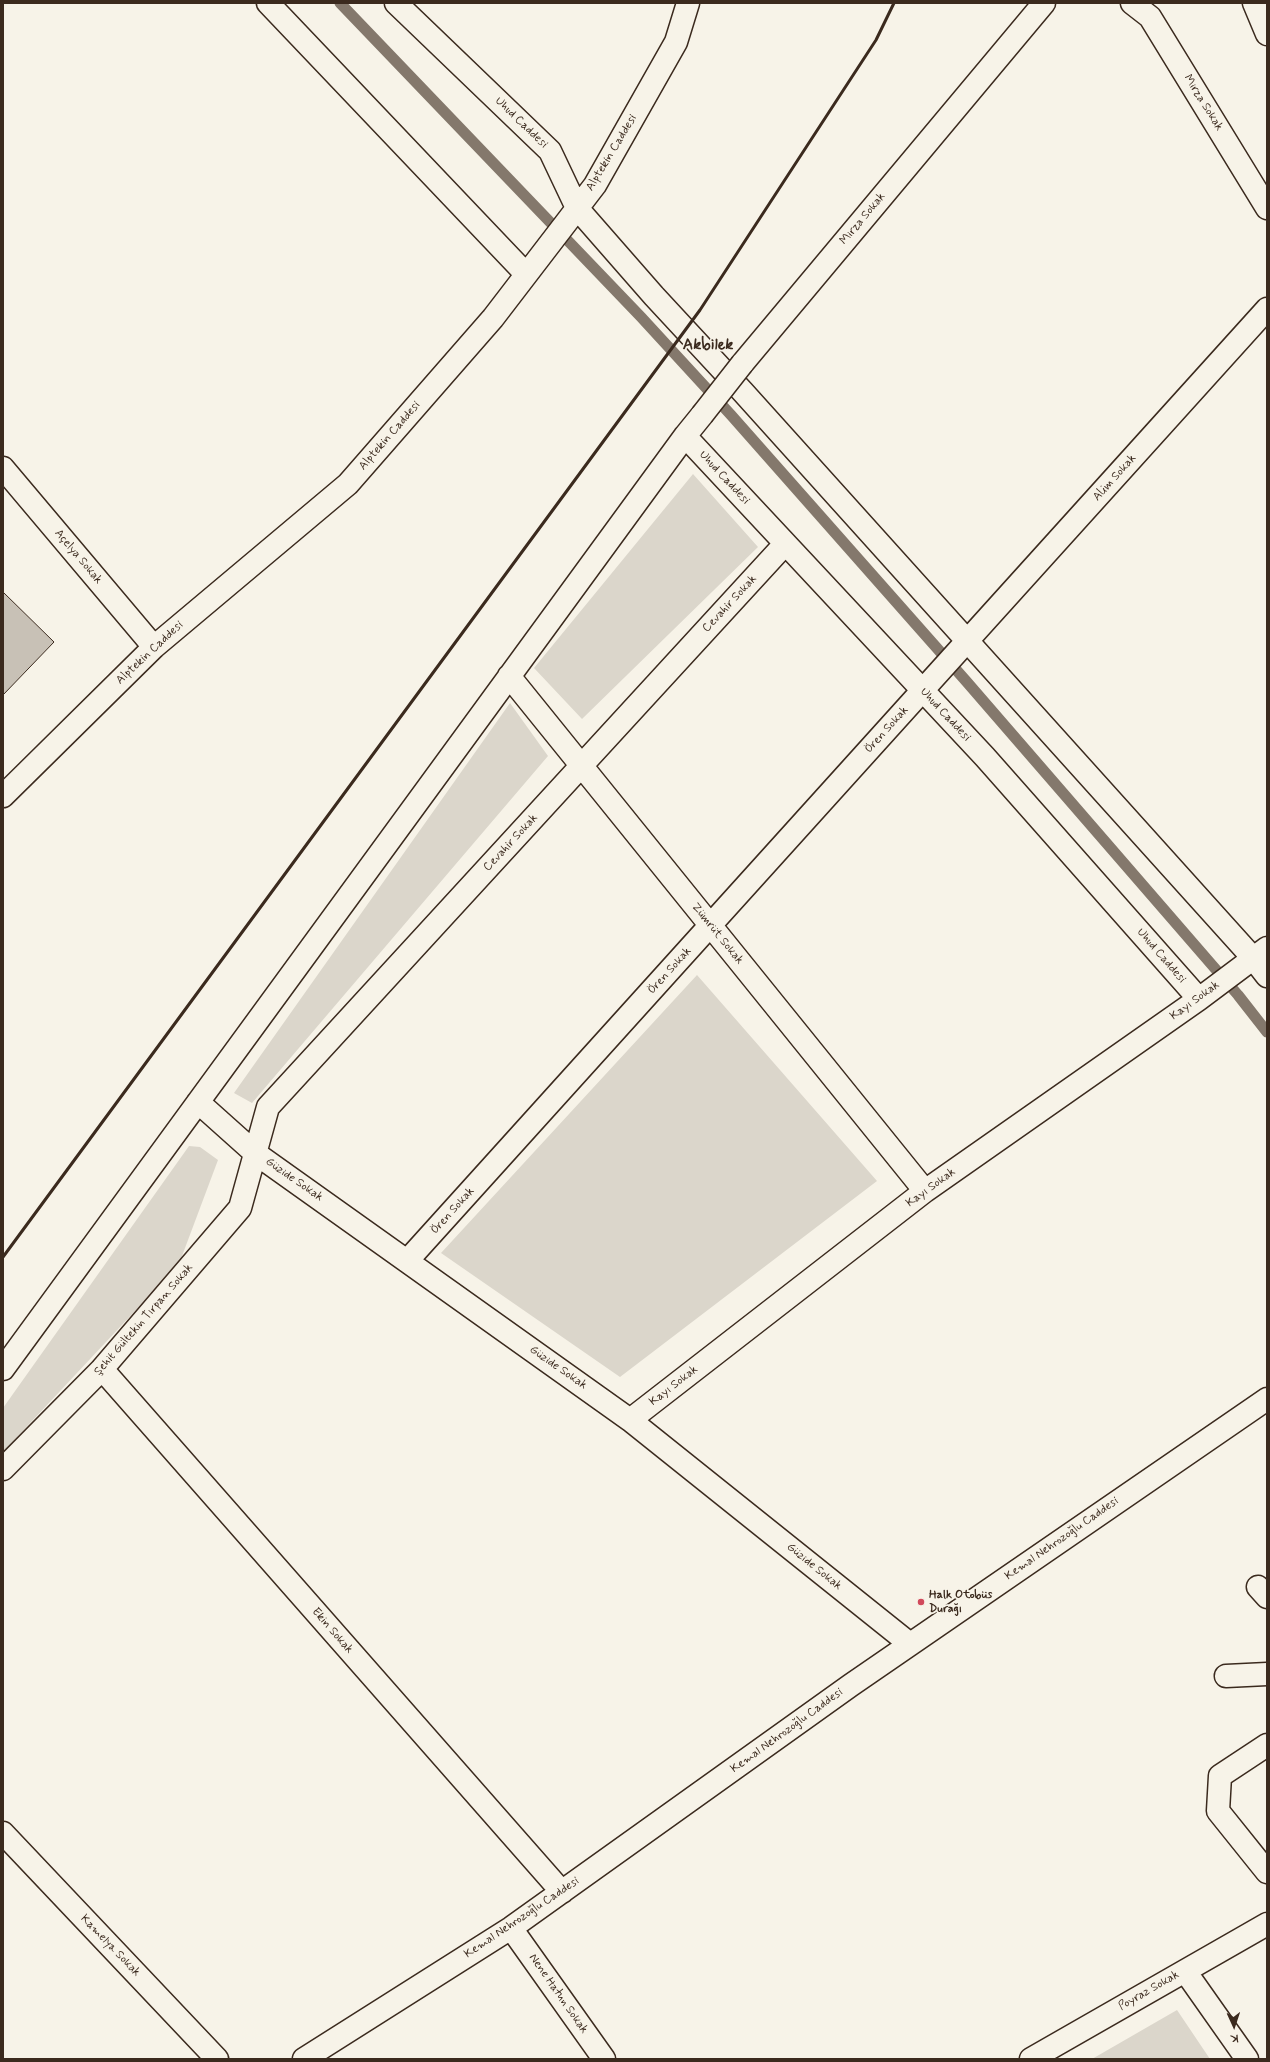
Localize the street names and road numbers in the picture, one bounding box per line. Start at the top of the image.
street label: Mirza Sokak [1180,72,1226,134]
street label: Uhud Caddesi [492,94,550,152]
street label: Alptekin Caddesi [583,112,641,194]
street label: Mirza Sokak [837,190,889,248]
street label: Alptekin Caddesi [356,399,424,473]
street label: Uhud Caddesi [696,448,752,508]
street label: Alim Sokak [1090,452,1140,504]
street label: Açelya Sokak [51,527,105,587]
street label: Cevahir Sokak [700,572,760,636]
street label: Alptekin Caddesi [113,618,187,688]
street label: Uhud Caddesi [917,685,973,745]
street label: Ören Sokak [862,704,912,756]
street label: Cevahir Sokak [481,811,541,875]
street label: Zümrüt Sokak [688,900,746,968]
street label: Uhud Caddesi [1133,926,1189,986]
street label: Ören Sokak [645,945,695,997]
street label: Kayı Sokak [1167,978,1223,1024]
street label: Güzide Sokak [262,1155,326,1205]
street label: Kayı Sokak [903,1165,959,1211]
street label: Ören Sokak [428,1185,478,1237]
street label: Şehit Gültekin Tırpan Sokak [91,1261,197,1379]
street label: Güzide Sokak [526,1343,590,1393]
street label: Kayı Sokak [647,1363,701,1409]
street label: Kemal Nehrozoğlu Caddesi [1002,1494,1122,1584]
street label: Güzide Sokak [783,1540,845,1594]
street label: Ekin Sokak [308,1605,356,1657]
street label: Kemal Nehrozoğlu Caddesi [728,1685,846,1777]
street label: Kemal Nehrozoğlu Caddesi [462,1874,582,1962]
street label: Kamelya Sokak [77,1912,143,1980]
street label: Nene Hatun Sokak [525,1951,591,2037]
street label: Poyraz Sokak [1116,1968,1182,2014]

